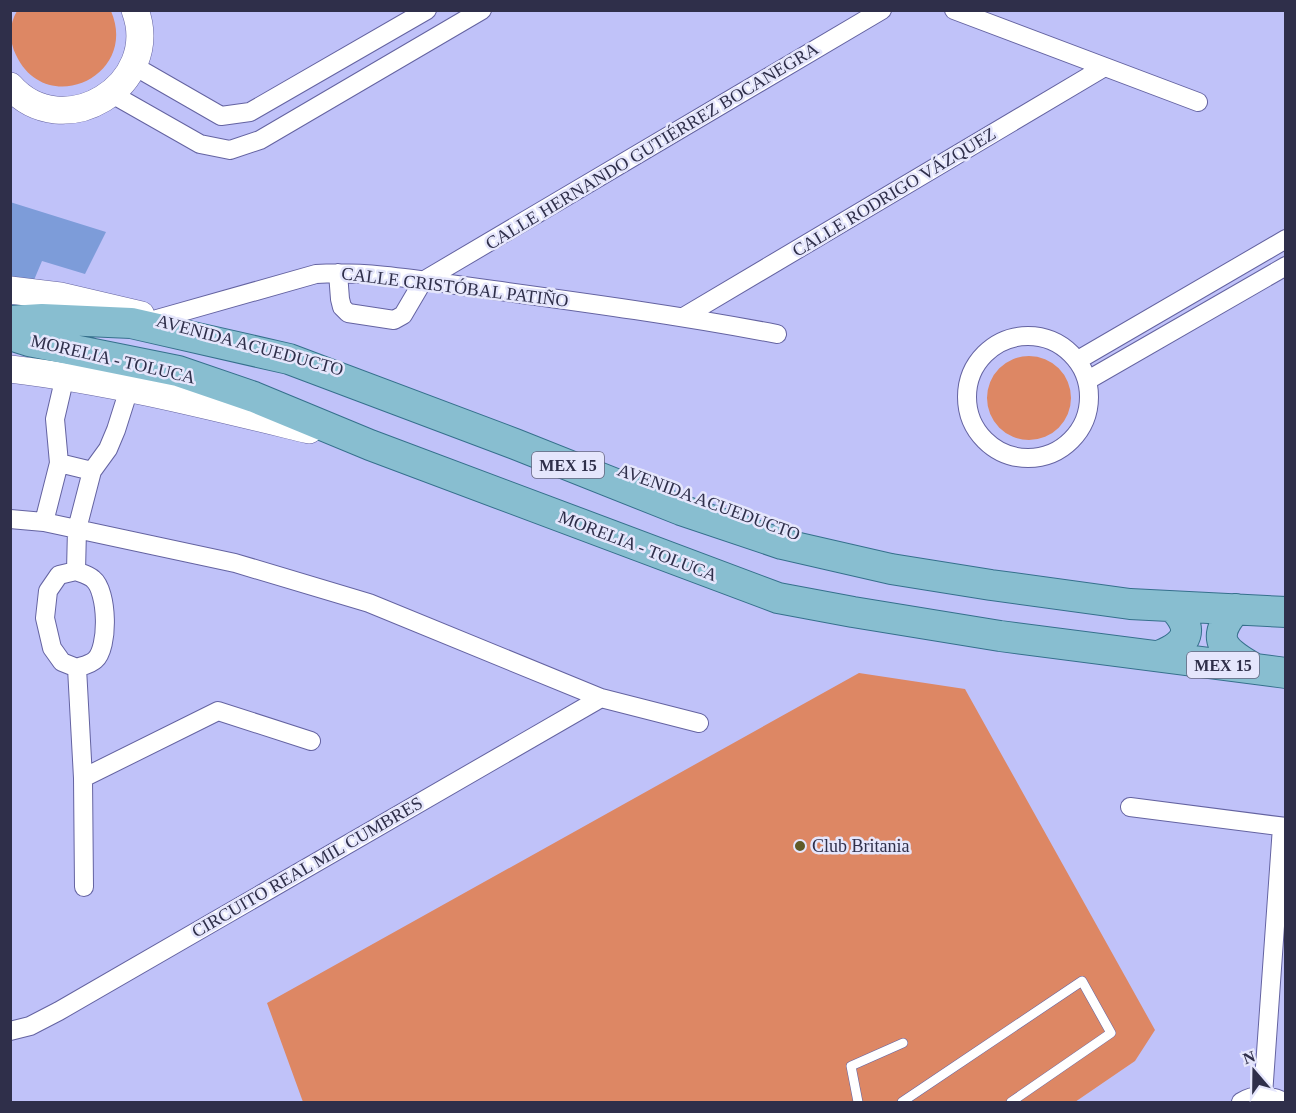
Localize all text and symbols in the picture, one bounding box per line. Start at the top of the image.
street label: CALLE HERNANDO GUTIÉRREZ BOCANEGRA [482,38,822,254]
street label: CALLE RODRIGO VÁZQUEZ [788,122,999,261]
street label: CALLE CRISTÓBAL PATIÑO [340,262,570,311]
street label: AVENIDA ACUEDUCTO [154,310,346,380]
street label: MORELIA - TOLUCA [29,330,197,388]
road number: MEX 15 [532,452,604,478]
street label: AVENIDA ACUEDUCTO [615,460,803,544]
street label: MORELIA - TOLUCA [556,506,720,586]
road number: MEX 15 [1187,652,1259,678]
street label: CIRCUITO REAL MIL CUMBRES [188,793,426,941]
place label: Club Britania [812,836,910,856]
marker: Club Britania [793,839,807,853]
north arrow [1224,1041,1284,1101]
text: N [1241,1047,1258,1067]

